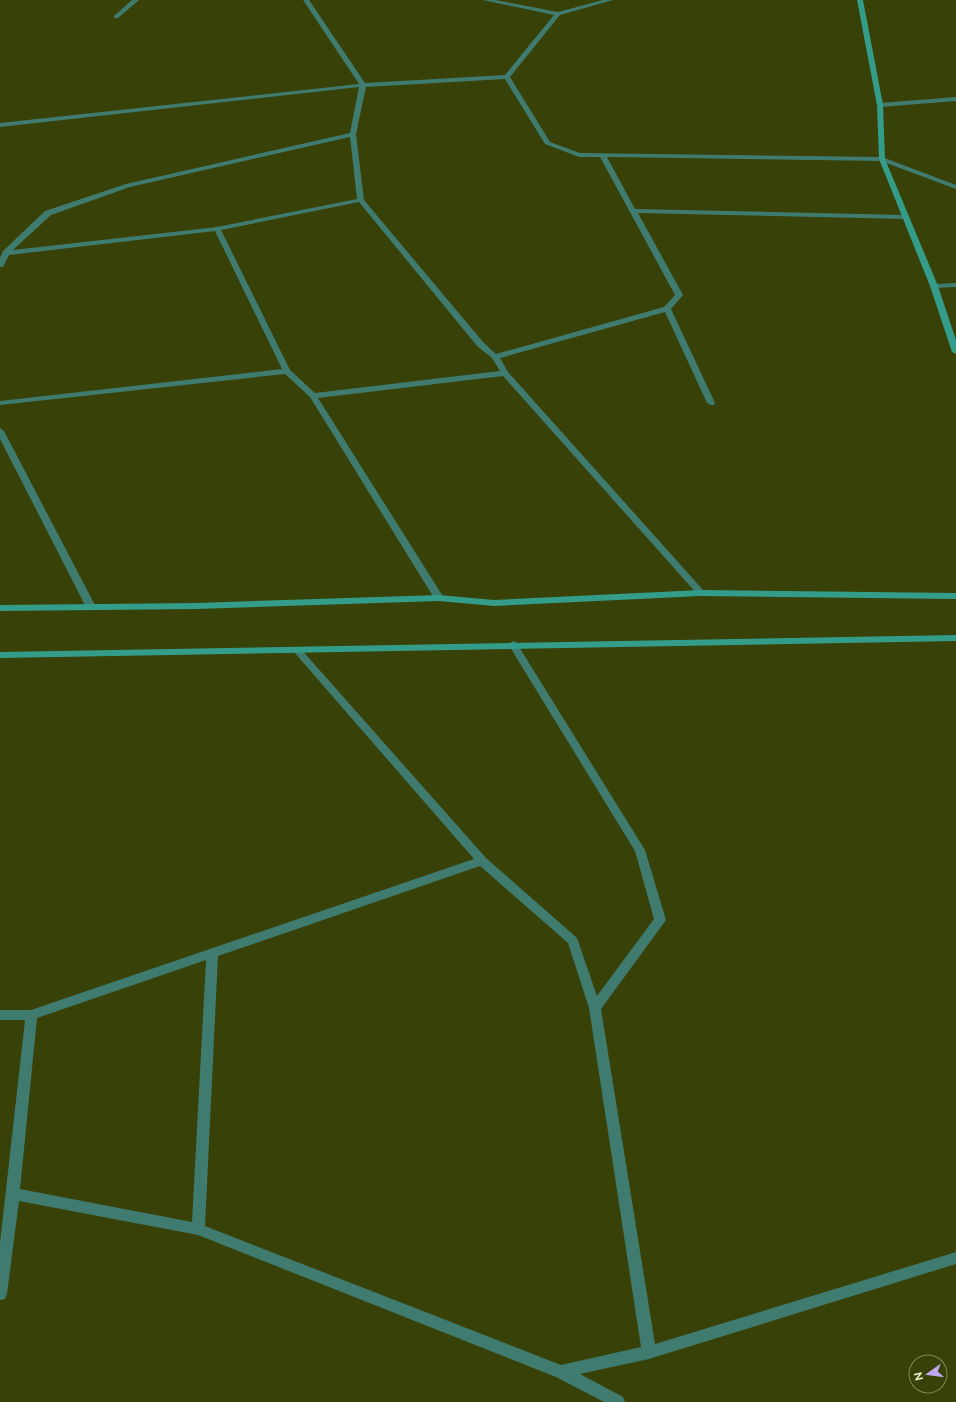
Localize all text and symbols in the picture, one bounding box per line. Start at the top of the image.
north arrow [908,1354,948,1394]
text: N [911,1371,926,1382]

